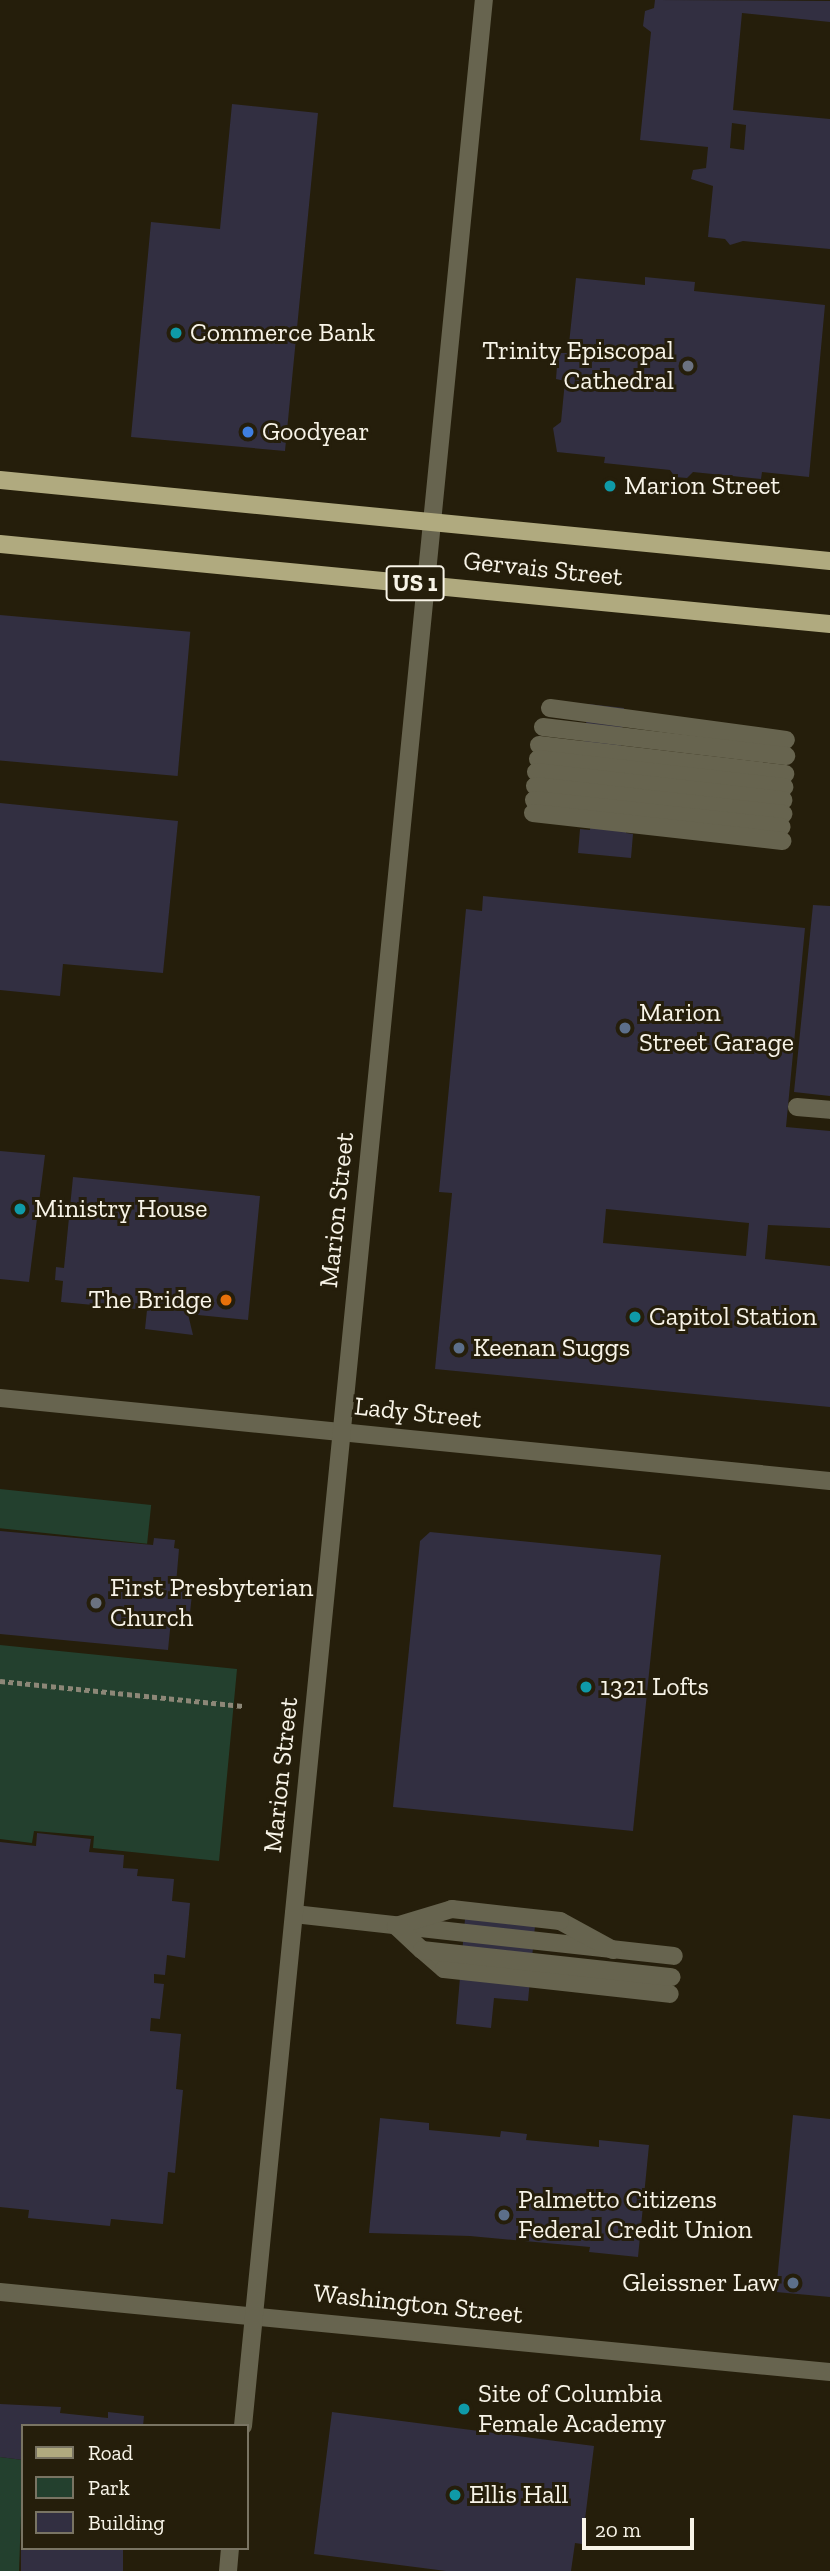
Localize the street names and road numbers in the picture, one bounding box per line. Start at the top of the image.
street label: Gervais Street [462,545,624,593]
road number: US 1 [385,562,445,604]
street label: Marion Street [313,1131,361,1289]
street label: Lady Street [353,1391,483,1435]
street label: Marion Street [257,1696,305,1854]
street label: Washington Street [312,2277,524,2331]

